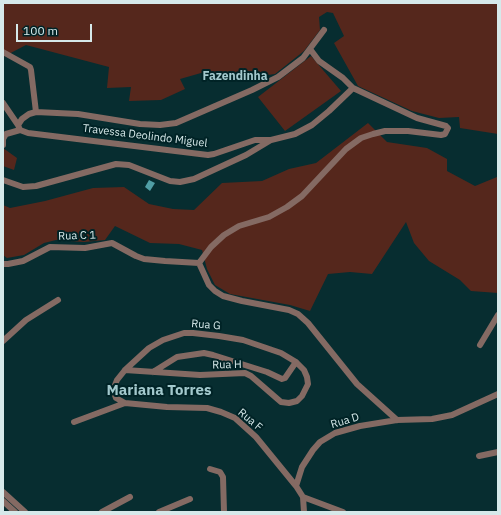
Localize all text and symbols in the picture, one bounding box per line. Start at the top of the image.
scale bar [18,16,94,42]
text: 100 m [23,23,58,38]
district label: Fazendinha [202,70,268,84]
street label: Travessa Deolindo Miguel [82,122,208,150]
street label: Rua C 1 [58,229,96,243]
street label: Rua G [191,317,221,333]
street label: Rua H [212,358,242,372]
district label: Mariana Torres [107,382,211,400]
street label: Rua F [235,406,265,434]
street label: Rua D [329,410,361,432]

